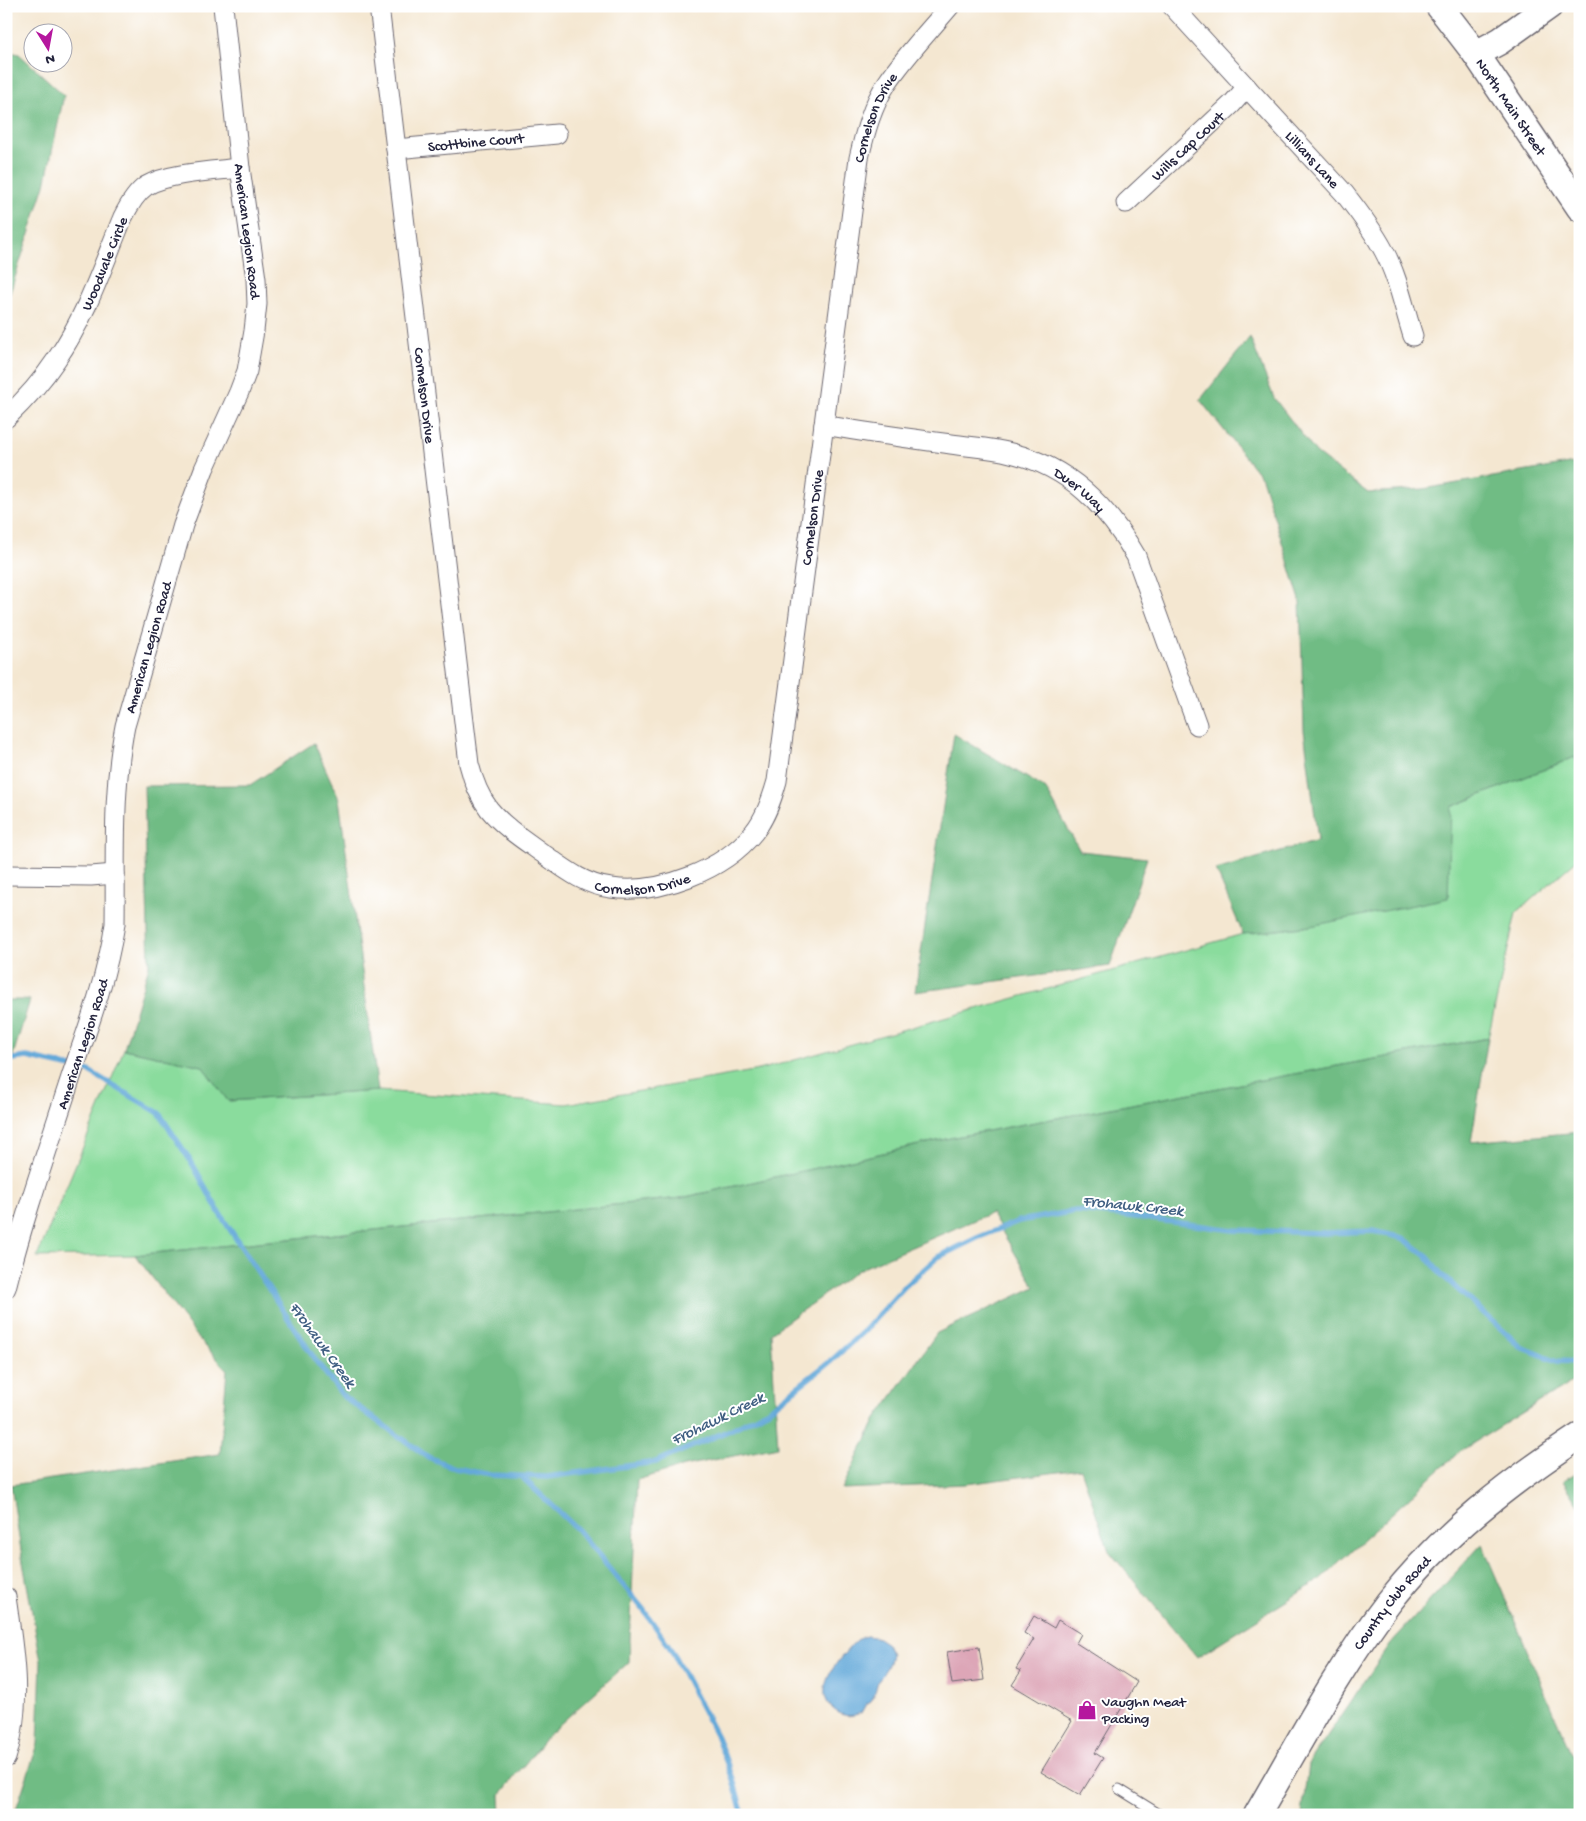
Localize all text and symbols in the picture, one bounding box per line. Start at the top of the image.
north arrow [22,22,72,72]
text: N [44,49,56,68]
street label: North Main Street [1471,56,1550,161]
street label: Cornelson Drive [851,70,903,164]
street label: Wills Cap Court [1148,107,1230,186]
street label: Lillians Lane [1280,128,1342,193]
street label: Scottbine Court [427,130,526,157]
street label: American Legion Road [229,163,263,301]
street label: Woodvale Circle [78,214,133,314]
street label: Cornelson Drive [409,347,438,445]
street label: Duer Way [1049,464,1109,517]
street label: Cornelson Drive [798,468,829,566]
street label: American Legion Road [122,578,178,716]
street label: Cornelson Drive [592,870,693,900]
street label: American Legion Road [54,976,114,1112]
water label: Frohawk Creek [1081,1193,1186,1222]
water label: Frohawk Creek [284,1300,360,1394]
water label: Frohawk Creek [669,1389,770,1451]
street label: Country Club Road [1350,1552,1436,1654]
place label: Vaughn Meat Packing [1101,1694,1187,1729]
shop icon: Vaughn Meat Packing [1076,1699,1098,1721]

